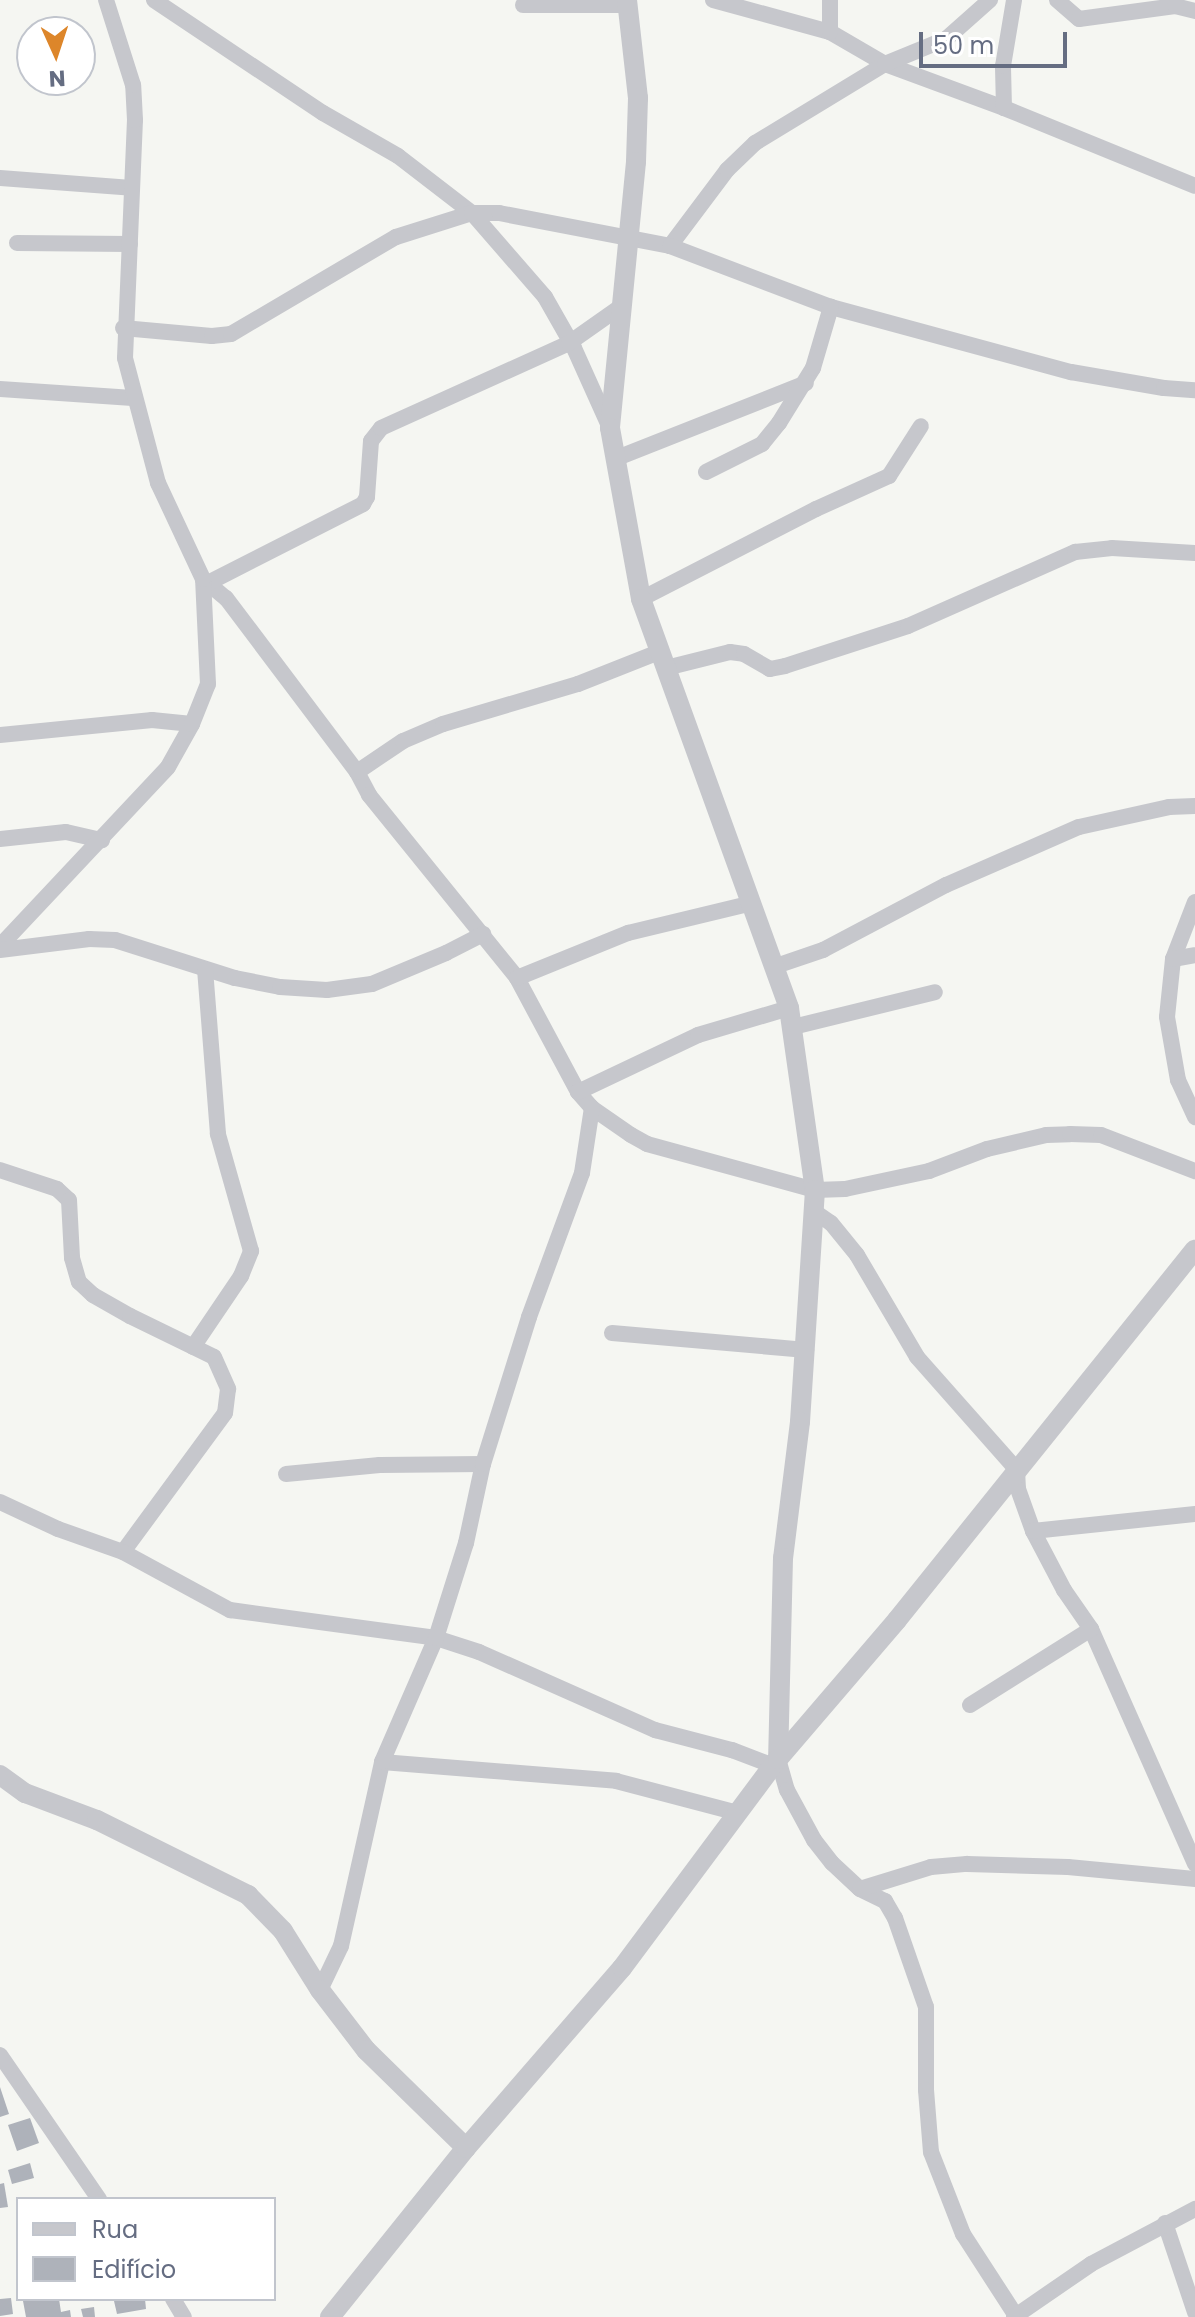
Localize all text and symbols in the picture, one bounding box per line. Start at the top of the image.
north arrow [16,16,96,96]
scale bar [923,16,1071,66]
text: 50 m [933,29,994,62]
text: N [48,63,66,94]
legend [16,2197,276,2301]
text: Rua [92,2213,138,2246]
text: Edifício [92,2253,176,2286]

